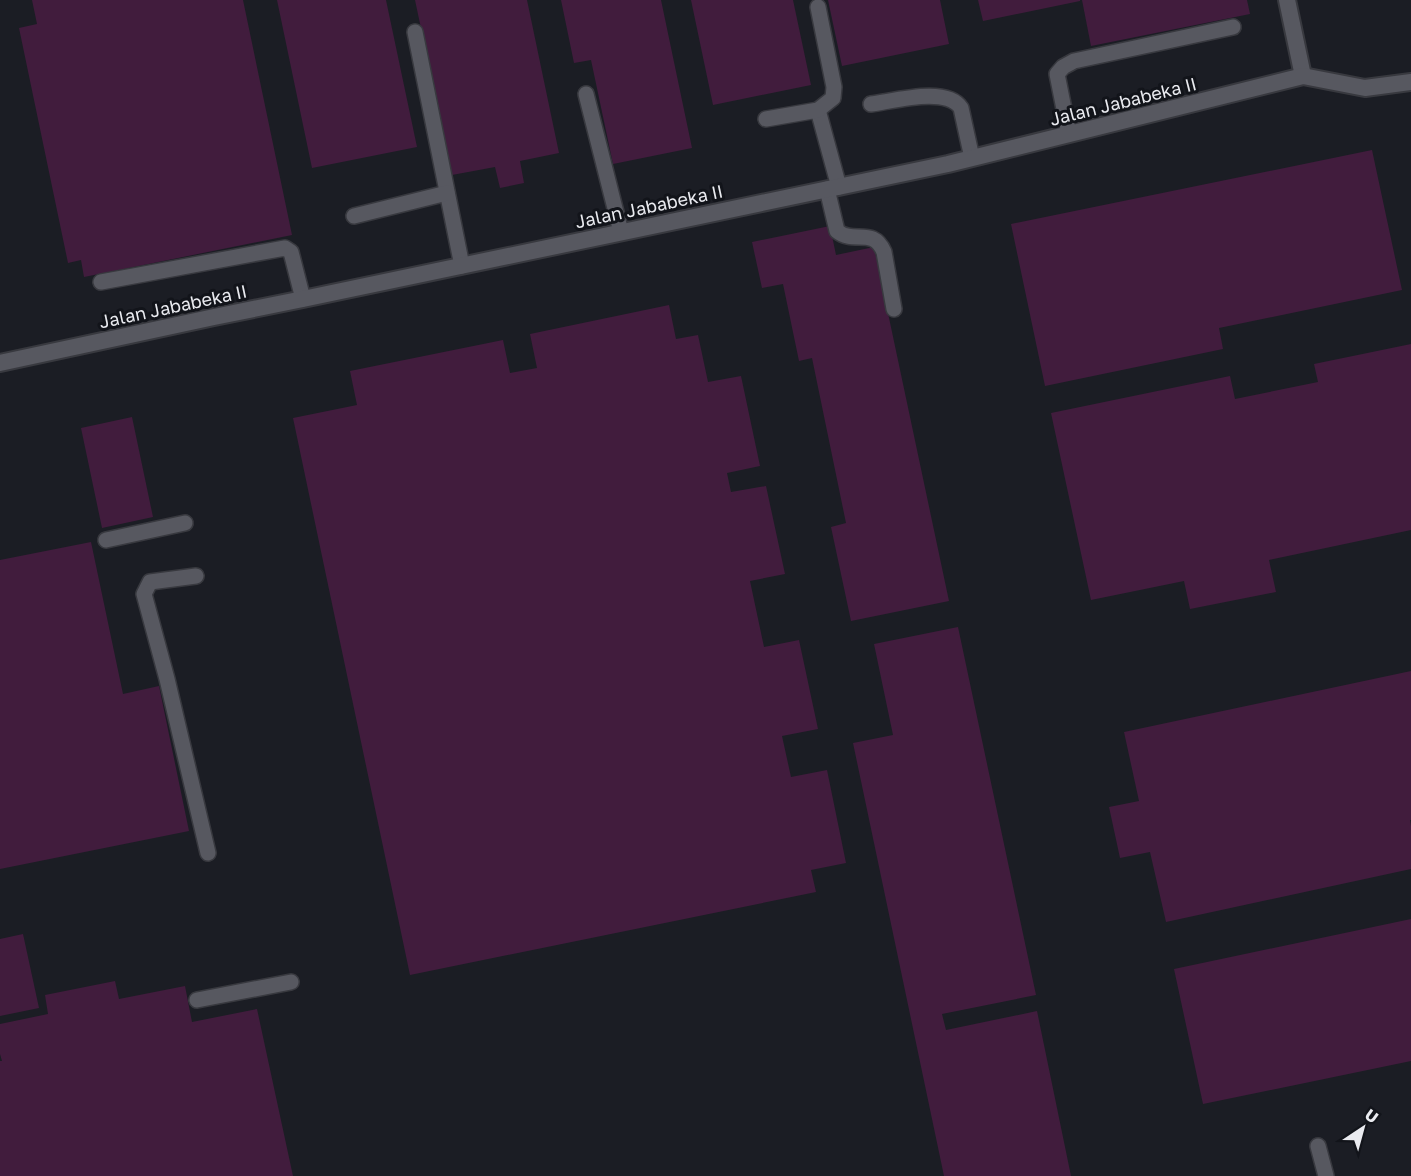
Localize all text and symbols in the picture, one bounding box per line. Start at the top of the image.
street label: Jalan Jababeka II [1047,72,1199,130]
street label: Jalan Jababeka II [573,180,725,232]
street label: Jalan Jababeka II [97,280,249,332]
north arrow [1333,1098,1393,1158]
text: U [1361,1104,1382,1127]

